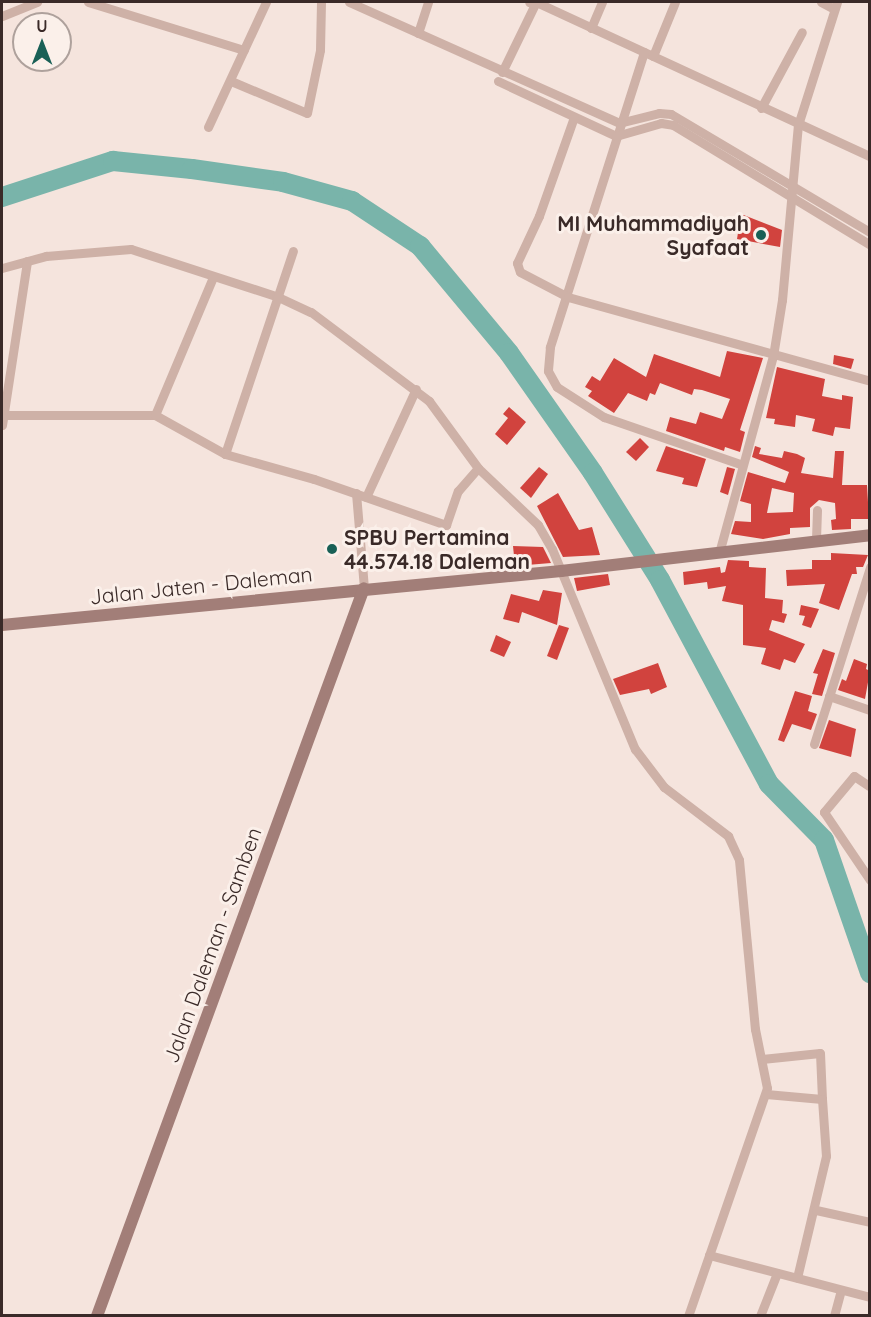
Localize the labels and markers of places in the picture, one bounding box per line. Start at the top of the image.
place label: MI Muhammadiyah Syafaat [557,210,749,260]
marker: MI Muhammadiyah Syafaat [754,228,768,242]
place label: SPBU Pertamina 44.574.18 Daleman [344,524,530,574]
marker: SPBU Pertamina 44.574.18 Daleman [325,542,339,556]

